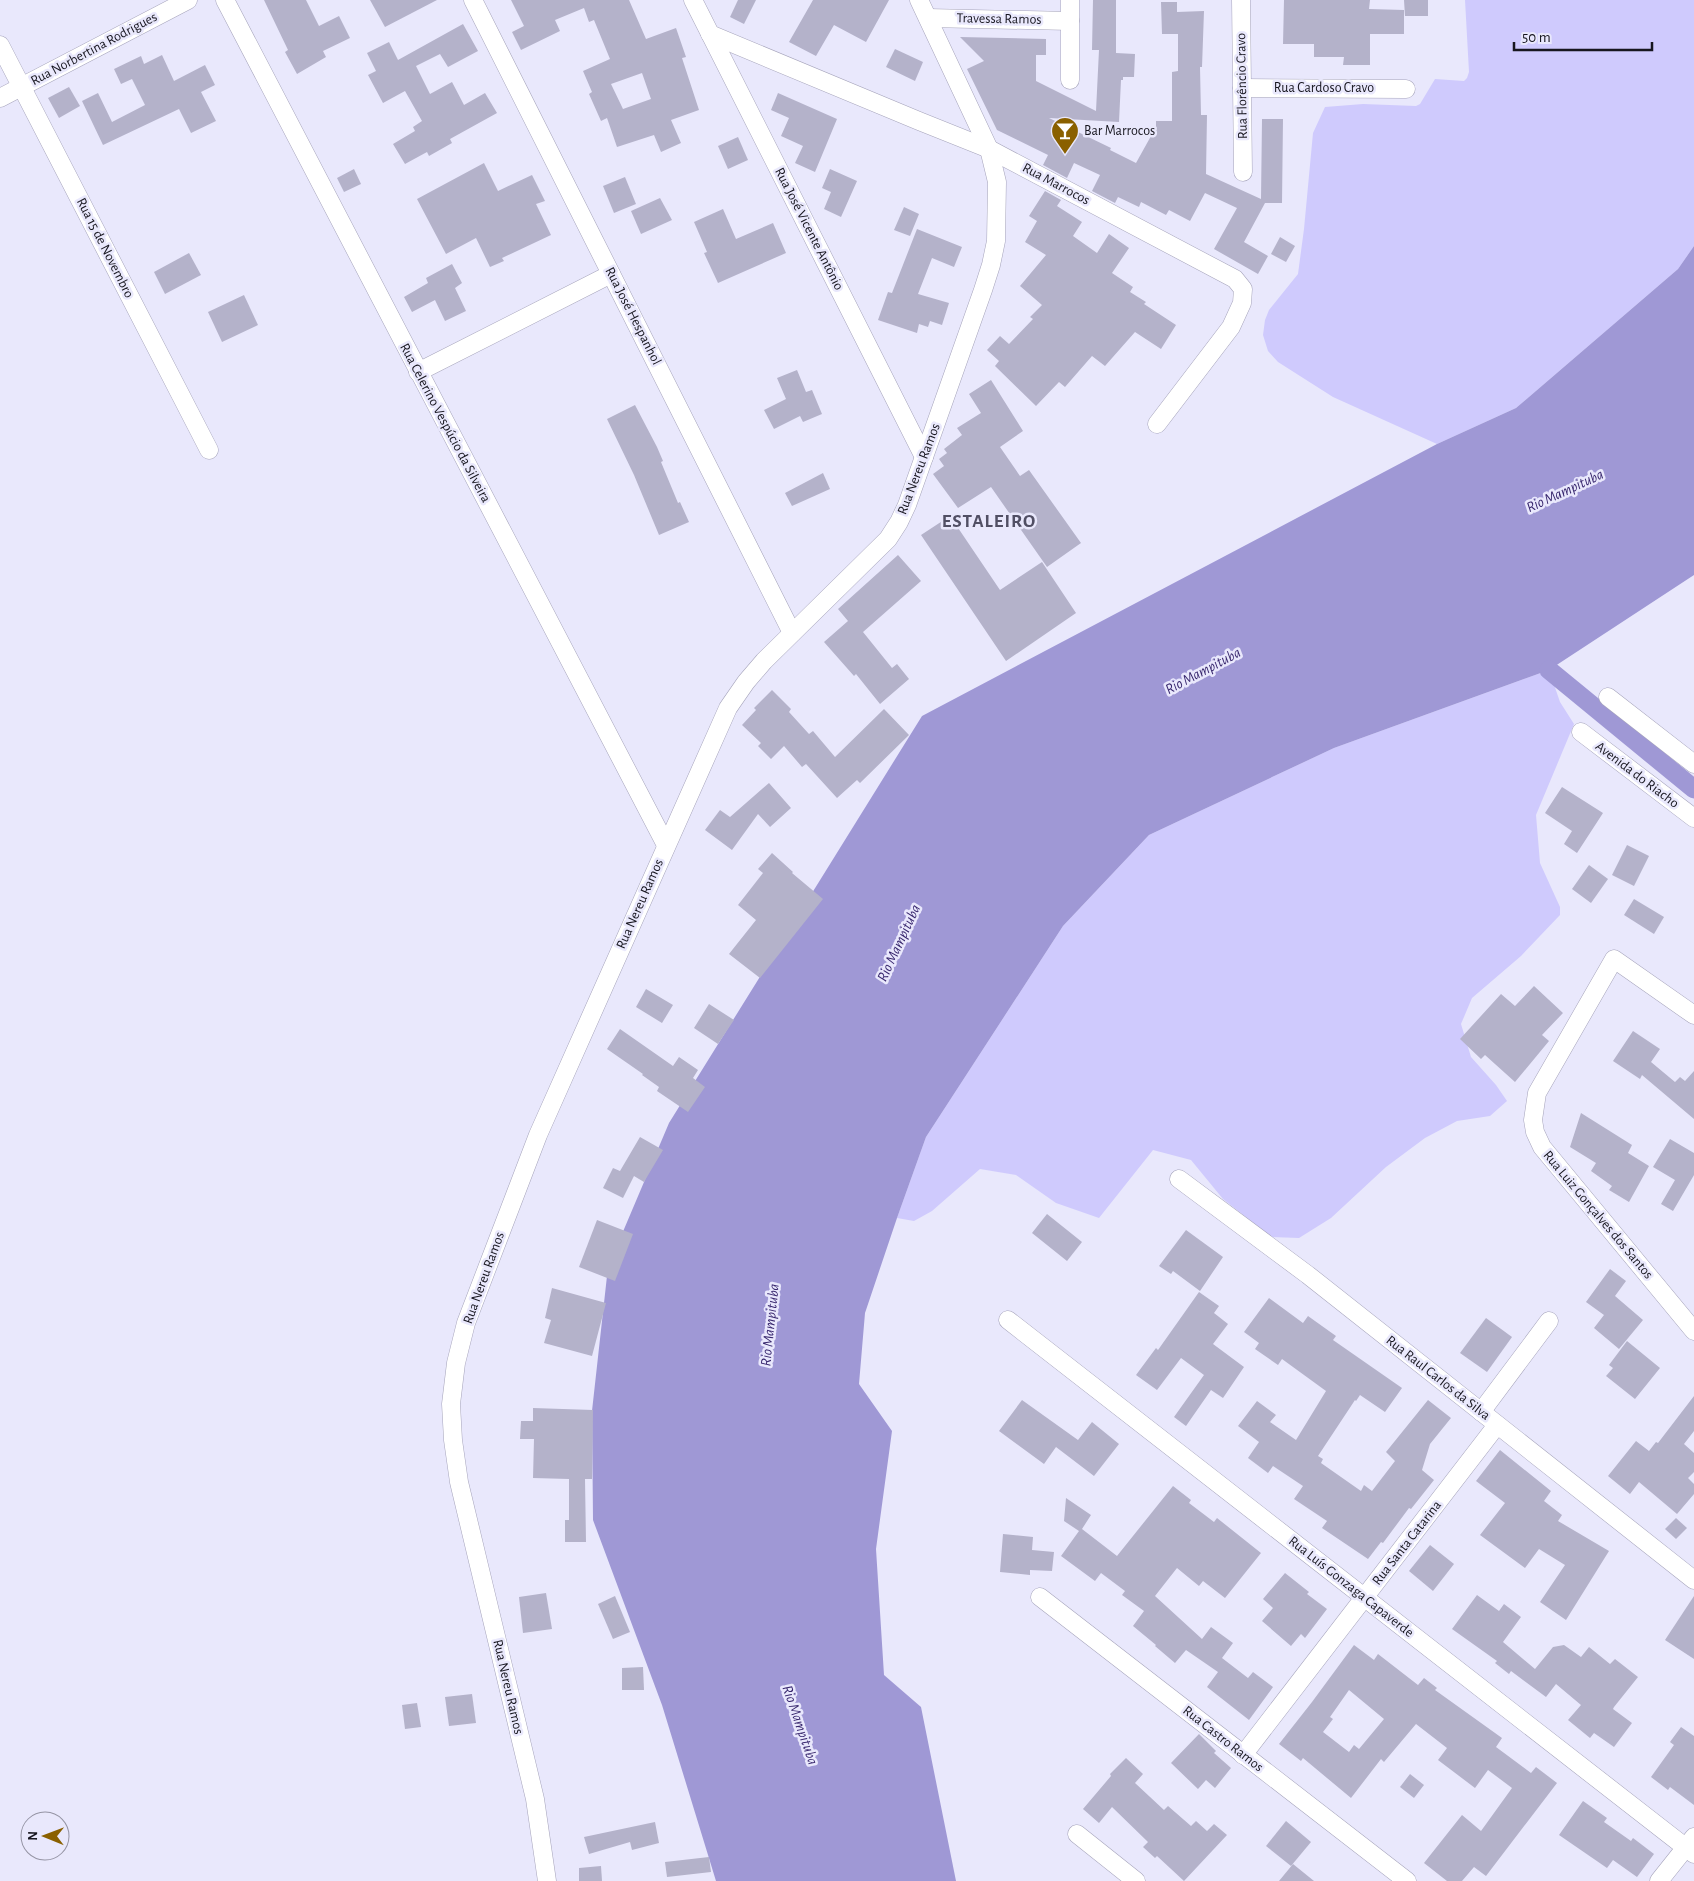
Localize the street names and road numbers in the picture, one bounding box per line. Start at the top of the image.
street label: Rua Norbertina Rodrigues [29,10,159,88]
street label: Travessa Ramos [956,11,1042,27]
street label: Rua Florêncio Cravo [1234,33,1250,139]
street label: Rua Cardoso Cravo [1274,81,1374,95]
street label: Rua Marrocos [1020,160,1092,208]
street label: Rua José Vicente Antônio [772,166,846,293]
street label: Rua 15 de Novembro [74,196,136,300]
street label: Rua José Hespanhol [602,265,664,367]
street label: Rua Celerino Vespúcio da Silveira [397,341,493,505]
street label: Rua Nereu Ramos [895,421,943,517]
street label: Avenida do Riacho [1593,739,1681,811]
street label: Rua Nereu Ramos [614,857,666,951]
street label: Rua Luiz Gonçalves dos Santos [1540,1148,1656,1282]
street label: Rua Nereu Ramos [461,1230,507,1326]
street label: Rua Raul Carlos da Silva [1383,1333,1493,1423]
street label: Rua Santa Catarina [1370,1498,1444,1588]
street label: Rua Luís Gonzaga Capaverde [1286,1534,1416,1640]
street label: Rua Nereu Ramos [490,1638,526,1736]
street label: Rua Castro Ramos [1180,1703,1266,1775]

